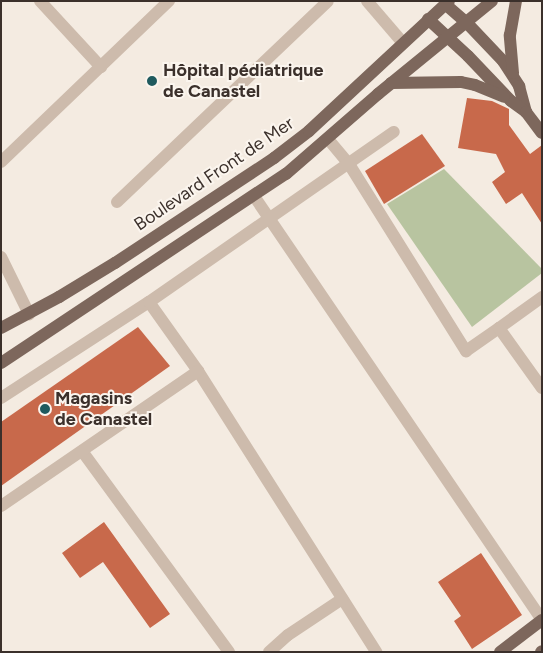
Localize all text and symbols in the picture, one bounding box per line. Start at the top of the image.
place label: Hôpital pédiatrique de Canastel [163,60,323,102]
marker: Hôpital pédiatrique de Canastel [145,74,159,88]
street label: Boulevard Front de Mer [130,113,298,235]
place label: Magasins de Canastel [55,388,152,430]
marker: Magasins de Canastel [39,403,51,415]

